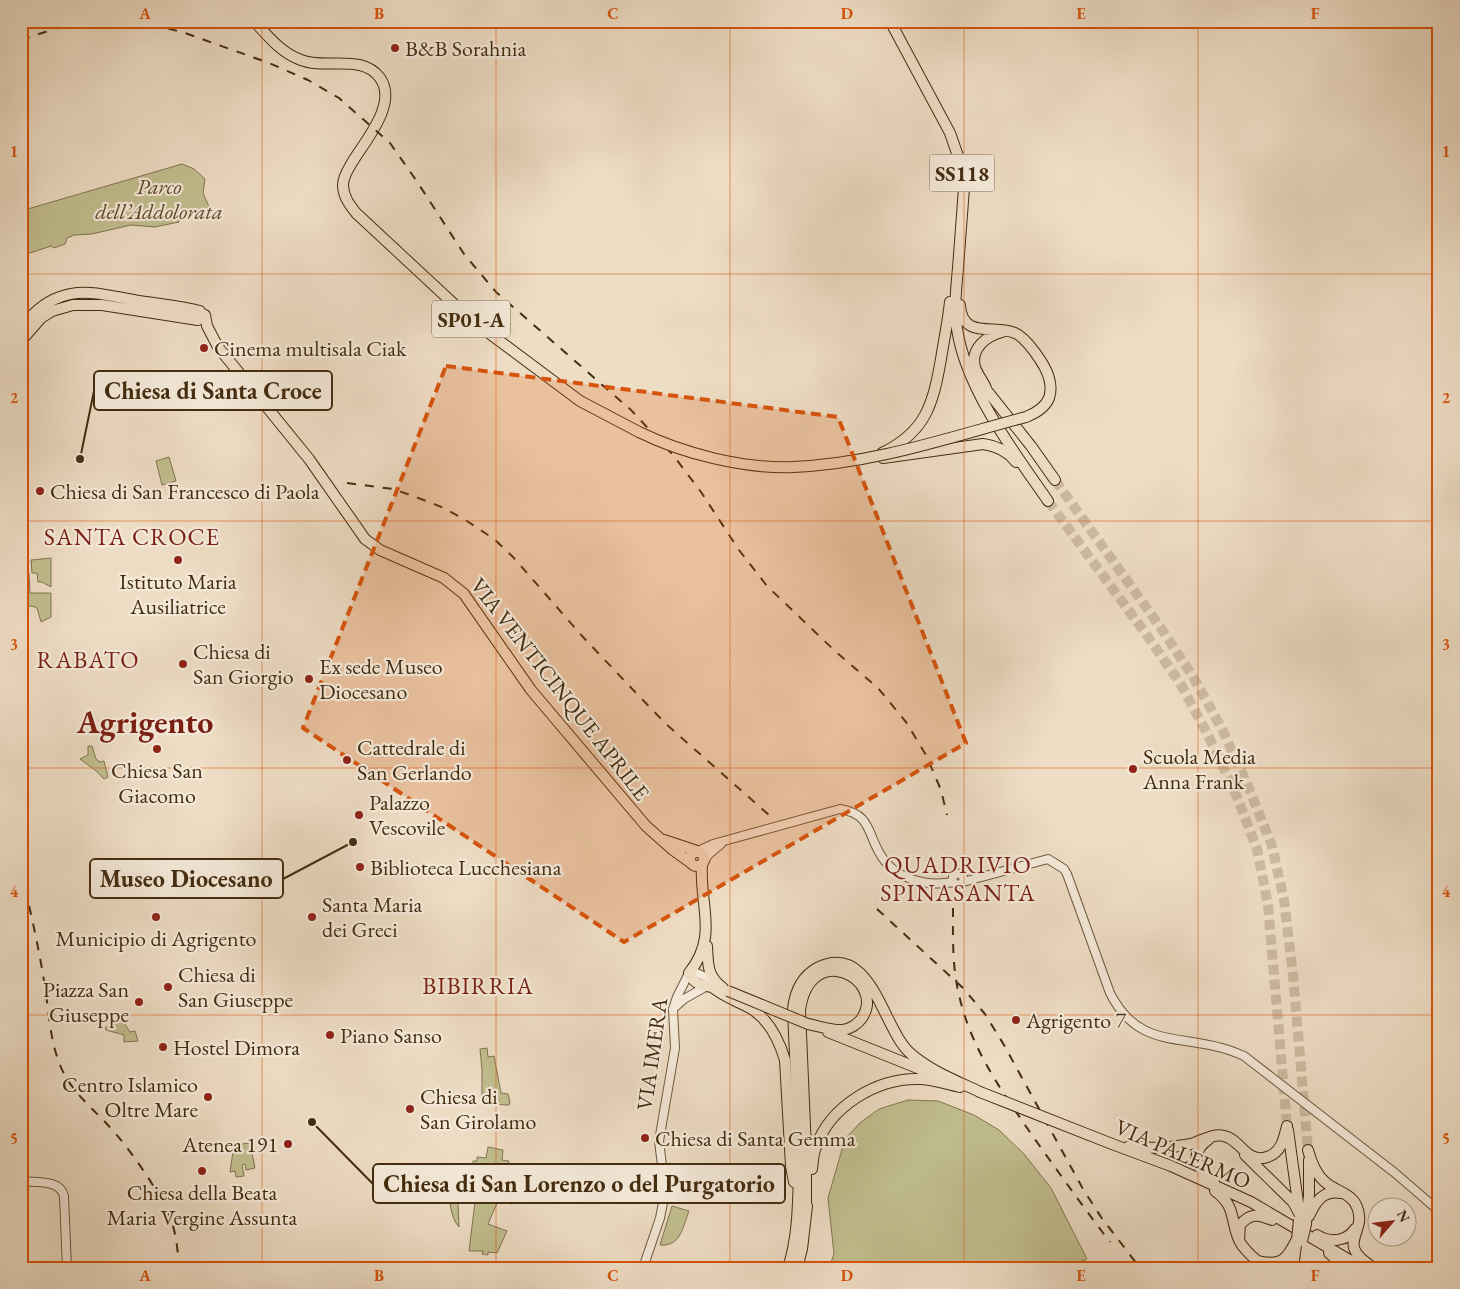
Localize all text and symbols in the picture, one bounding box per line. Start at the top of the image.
text: A [138,3,151,24]
text: B [374,3,384,24]
text: C [607,3,619,24]
text: D [841,3,853,24]
text: E [1076,3,1086,24]
text: F [1311,3,1320,24]
place label: B&B Sorahnia [405,34,526,63]
marker: B&B Sorahnia [389,42,401,54]
text: 1 [10,141,18,162]
text: 1 [1442,141,1450,162]
road number: SS118 [930,154,994,192]
park label: Parco dell’Addolorata [95,172,223,226]
road number: SP01-A [432,300,510,338]
place label: Cinema multisala Ciak [214,334,407,363]
marker: Cinema multisala Ciak [198,342,210,354]
callout: Chiesa di Santa Croce [94,371,332,410]
text: Chiesa di Santa Croce [104,375,322,406]
text: 2 [10,387,19,408]
text: 2 [1442,387,1451,408]
place label: Chiesa di San Francesco di Paola [50,477,320,506]
marker: Chiesa di San Francesco di Paola [34,485,46,497]
district label: SANTA CROCE [44,521,220,552]
marker: Istituto Maria Ausiliatrice [172,554,184,566]
place label: Istituto Maria Ausiliatrice [119,567,237,621]
street label: VIA VENTICINQUE APRILE [464,572,656,806]
text: 3 [10,634,18,655]
text: 3 [1442,634,1450,655]
place label: Chiesa di San Giorgio [193,637,294,691]
district label: RABATO [36,644,140,675]
place label: Ex sede Museo Diocesano [319,652,443,706]
marker: Chiesa di San Giorgio [177,658,189,670]
marker: Ex sede Museo Diocesano [303,673,315,685]
district label: Agrigento [76,701,213,743]
place label: Cattedrale di San Gerlando [357,733,472,787]
place label: Scuola Media Anna Frank [1142,742,1256,796]
marker: Chiesa San Giacomo [151,743,163,755]
marker: Cattedrale di San Gerlando [341,754,353,766]
place label: Chiesa San Giacomo [111,756,203,810]
marker: Scuola Media Anna Frank [1127,763,1139,775]
place label: Palazzo Vescovile [369,788,446,842]
marker: Palazzo Vescovile [353,809,365,821]
district label: QUADRIVIO SPINASANTA [880,849,1036,908]
place label: Biblioteca Lucchesiana [370,853,562,882]
callout: Museo Diocesano [90,859,283,898]
marker: Biblioteca Lucchesiana [354,861,366,873]
text: Museo Diocesano [99,863,273,894]
text: 4 [10,881,19,902]
text: 4 [1442,881,1451,902]
place label: Santa Maria dei Greci [322,890,423,944]
marker: Municipio di Agrigento [150,911,162,923]
marker: Santa Maria dei Greci [306,911,318,923]
place label: Municipio di Agrigento [56,924,257,953]
place label: Chiesa di San Giuseppe [178,960,294,1014]
district label: BIBIRRIA [422,970,534,1001]
place label: Piazza San Giuseppe [43,975,129,1029]
marker: Chiesa di San Giuseppe [162,981,174,993]
street label: VIA IMERA [630,995,674,1112]
marker: Piazza San Giuseppe [133,996,145,1008]
place label: Agrigento 7 [1025,1006,1126,1035]
marker: Agrigento 7 [1010,1014,1022,1026]
place label: Piano Sanso [340,1021,442,1050]
marker: Piano Sanso [324,1029,336,1041]
place label: Hostel Dimora [173,1033,300,1062]
marker: Hostel Dimora [157,1041,169,1053]
place label: Centro Islamico Oltre Mare [62,1070,198,1124]
place label: Chiesa di San Girolamo [420,1082,537,1136]
marker: Centro Islamico Oltre Mare [202,1091,214,1103]
marker: Chiesa di San Girolamo [404,1103,416,1115]
street label: VIA PALERMO [1111,1112,1255,1196]
place label: Chiesa di Santa Gemma [655,1124,856,1153]
text: 5 [10,1128,18,1149]
text: 5 [1442,1128,1450,1149]
place label: Atenea 191 [181,1130,278,1159]
marker: Chiesa di Santa Gemma [639,1132,651,1144]
marker: Atenea 191 [282,1138,294,1150]
callout: Chiesa di San Lorenzo o del Purgatorio [373,1164,785,1203]
marker: Chiesa della Beata Maria Vergine Assunta [196,1165,208,1177]
text: Chiesa di San Lorenzo o del Purgatorio [383,1168,775,1200]
place label: Chiesa della Beata Maria Vergine Assunta [107,1178,297,1232]
north arrow [1368,1196,1418,1246]
text: N [1393,1207,1414,1226]
text: A [138,1265,151,1286]
text: B [374,1265,384,1286]
text: C [607,1265,619,1286]
text: D [841,1265,853,1286]
text: E [1076,1265,1086,1286]
text: F [1311,1265,1320,1286]

